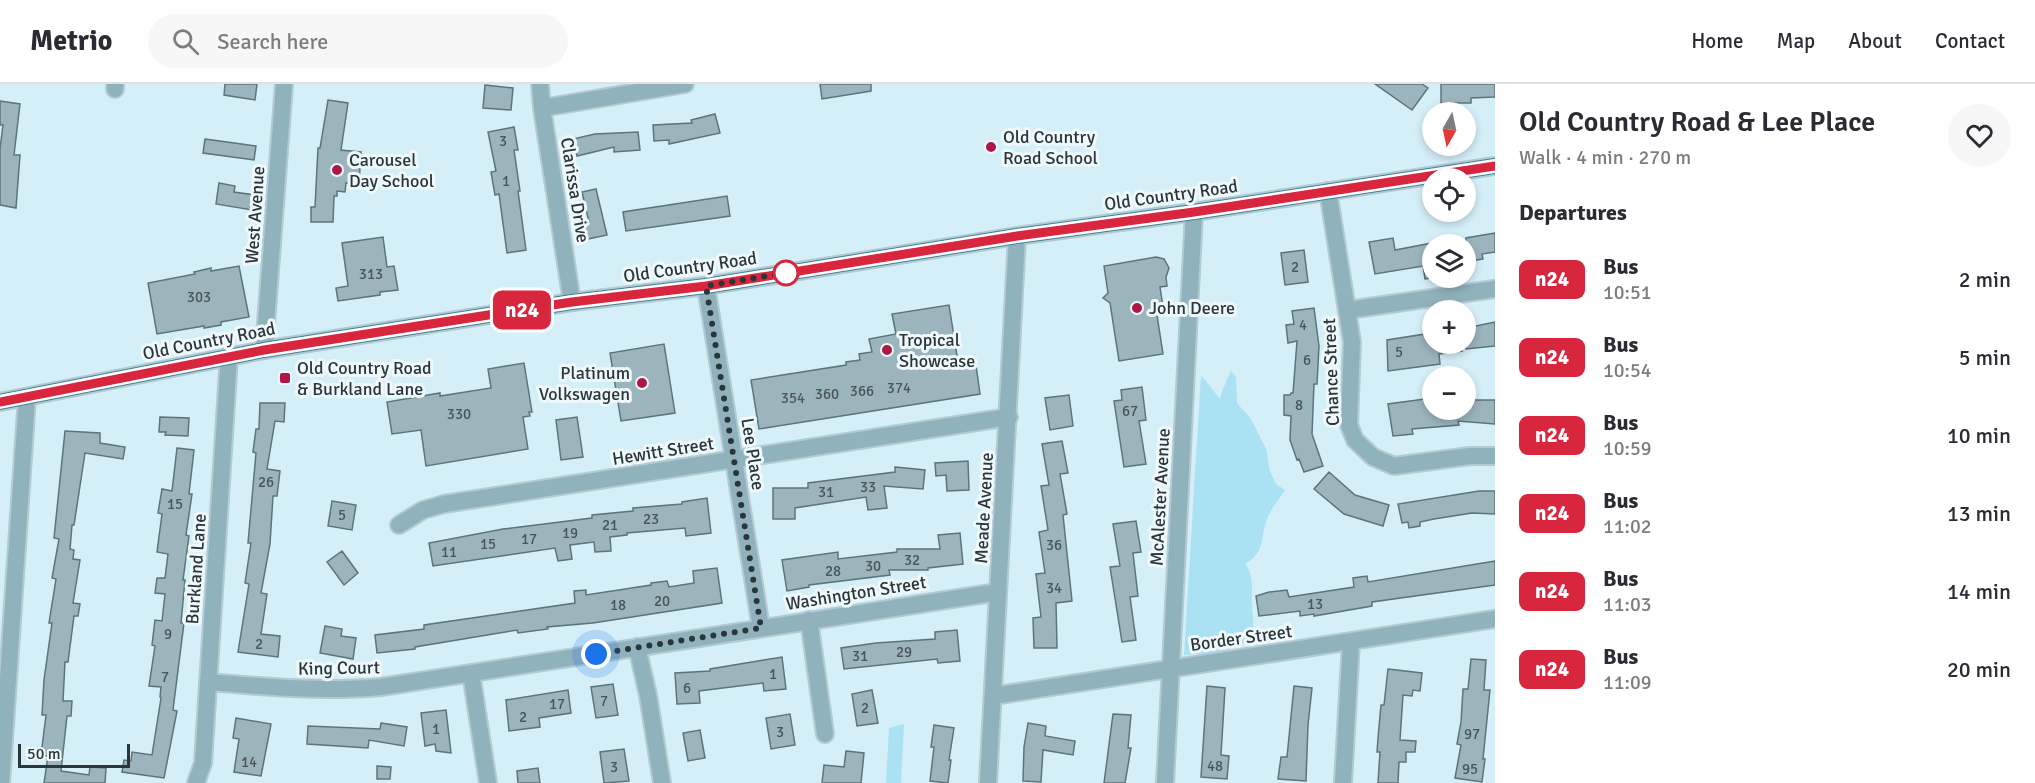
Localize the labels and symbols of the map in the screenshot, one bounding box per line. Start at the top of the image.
north arrow [1422,102,1476,156]
place label: Old Country Road School [1003,126,1098,169]
house number: 3 [499,132,507,150]
street label: Clarissa Drive [556,136,594,244]
marker: Old Country Road School [984,140,998,154]
place label: Carousel Day School [349,149,434,192]
marker: Carousel Day School [330,163,344,177]
street label: West Avenue [241,165,269,265]
house number: 1 [502,172,510,190]
street label: Old Country Road [1103,175,1239,215]
street label: Old Country Road [622,247,758,287]
house number: 2 [1291,258,1299,276]
unlabelled marker [773,260,799,286]
house number: 313 [359,265,383,283]
house number: 303 [187,288,211,306]
line badge: n24 [488,290,556,330]
place label: John Deere [1149,297,1235,319]
marker: John Deere [1130,301,1144,315]
house number: 4 [1299,316,1307,334]
street label: Old Country Road [141,317,277,365]
street label: Chance Street [1318,318,1344,426]
place label: Tropical Showcase [899,329,975,372]
marker: Tropical Showcase [880,343,894,357]
house number: 5 [1395,343,1403,361]
house number: 6 [1303,351,1311,369]
place label: Old Country Road & Burkland Lane [297,357,432,400]
place label: Platinum Volkswagen [539,362,630,405]
marker: Old Country Road & Burkland Lane [278,371,292,385]
marker: Platinum Volkswagen [635,376,649,390]
house number: 374 [887,379,911,397]
house number: 366 [850,382,874,400]
house number: 360 [815,385,839,403]
house number: 354 [781,389,805,407]
house number: 8 [1295,396,1303,414]
house number: 67 [1122,402,1138,420]
house number: 330 [447,405,471,423]
street label: Lee Place [736,416,770,492]
street label: McAlester Avenue [1145,428,1175,566]
street label: Hewitt Street [611,432,715,470]
street label: Meade Avenue [970,452,998,564]
house number: 26 [258,473,274,491]
house number: 33 [860,478,876,496]
house number: 31 [818,483,834,501]
house number: 15 [167,495,183,513]
house number: 5 [338,506,346,524]
house number: 23 [643,510,659,528]
street label: Burkland Lane [181,513,211,625]
house number: 21 [602,516,618,534]
house number: 19 [562,524,578,542]
house number: 17 [521,530,537,548]
house number: 15 [480,535,496,553]
house number: 36 [1046,536,1062,554]
house number: 11 [441,543,457,561]
house number: 32 [904,551,920,569]
house number: 30 [865,557,881,575]
house number: 28 [825,562,841,580]
street label: Washington Street [784,571,928,615]
house number: 34 [1046,579,1062,597]
house number: 20 [654,592,670,610]
house number: 13 [1307,595,1323,613]
house number: 18 [610,596,626,614]
street label: Border Street [1189,620,1293,656]
house number: 9 [164,625,172,643]
house number: 2 [255,635,263,653]
your location [581,639,611,669]
house number: 29 [896,643,912,661]
house number: 31 [852,647,868,665]
street label: King Court [298,656,380,680]
house number: 1 [769,665,777,683]
house number: 7 [161,668,169,686]
house number: 6 [683,679,691,697]
house number: 7 [600,692,608,710]
house number: 17 [549,695,565,713]
house number: 2 [861,699,869,717]
house number: 2 [519,708,527,726]
house number: 1 [432,720,440,738]
house number: 3 [776,723,784,741]
house number: 97 [1464,725,1480,743]
scale bar [18,741,130,768]
house number: 14 [241,753,257,771]
house number: 48 [1207,757,1223,775]
house number: 3 [610,758,618,776]
house number: 95 [1462,760,1478,778]

